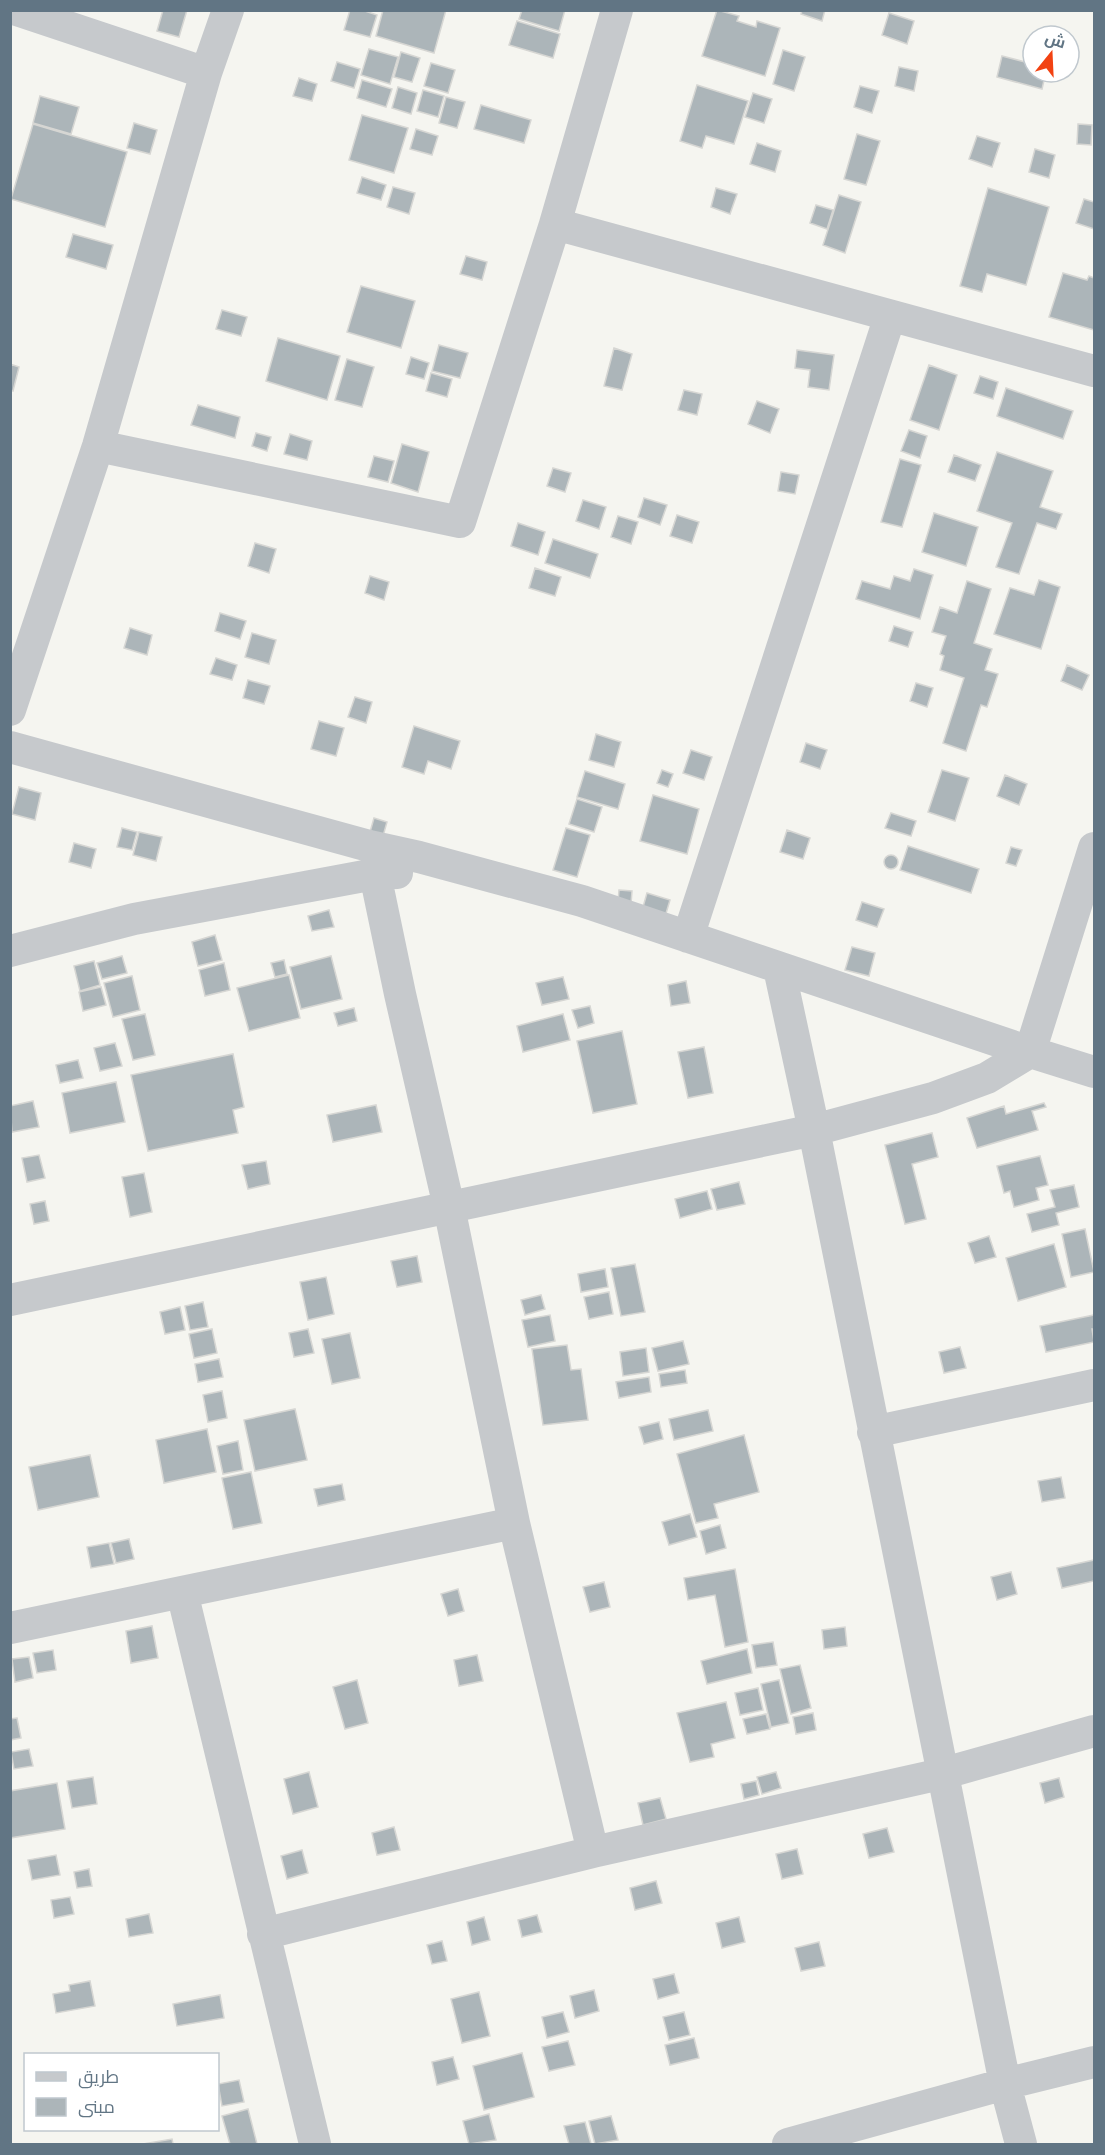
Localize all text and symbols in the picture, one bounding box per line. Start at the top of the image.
north arrow [1021,24,1081,84]
text: ش [1042,28,1068,53]
legend [24,2053,219,2131]
text: طريق [78,2066,119,2089]
text: مبنى [78,2096,115,2118]

